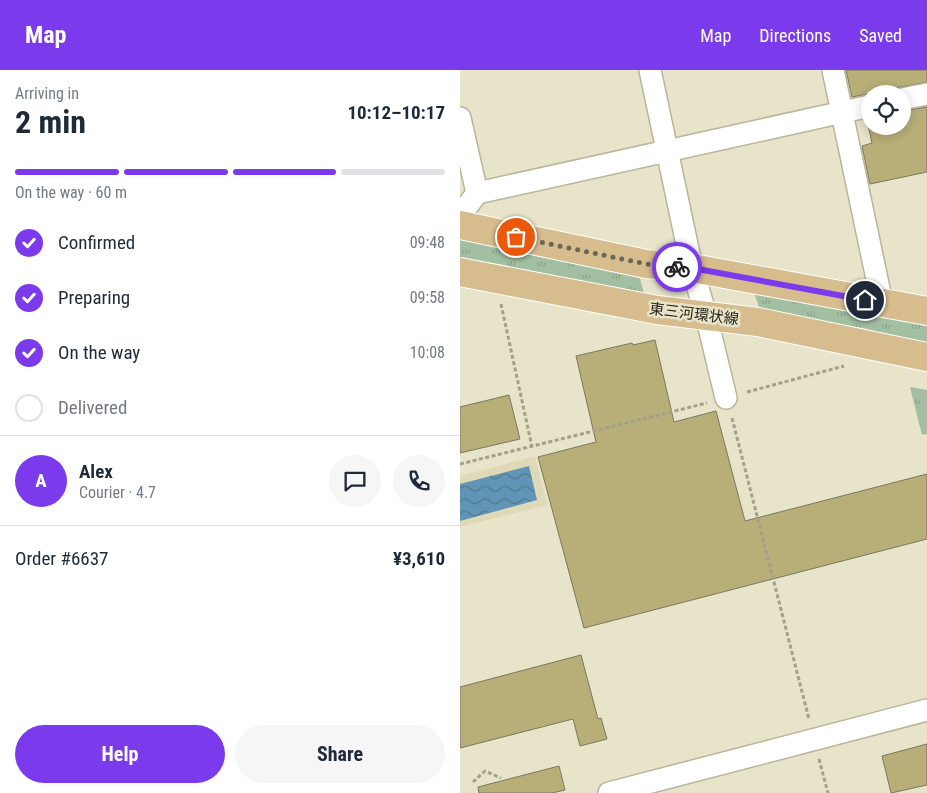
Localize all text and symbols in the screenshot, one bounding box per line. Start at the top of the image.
text: Map [25,21,66,49]
text: Map [700,25,731,46]
text: Directions [759,25,831,46]
text: Saved [859,25,902,46]
text: Arriving in [15,84,79,103]
map controls [861,85,911,135]
button: locate [861,85,911,135]
text: 10:12–10:17 [347,101,445,124]
text: 2 min [15,103,86,141]
text: On the way · 60 m [15,183,127,202]
pin [495,216,537,258]
icon: bag [502,223,530,251]
icon: check [15,229,43,257]
text: Confirmed [58,231,135,254]
text: 09:48 [410,233,445,252]
courier [652,242,702,292]
icon: bike [663,253,691,281]
pin [844,279,886,321]
icon: check [15,284,43,312]
text: Preparing [58,286,130,309]
icon: home [851,286,879,314]
text: 09:58 [410,288,445,307]
street label: 東三河環状線 [648,300,740,328]
icon: check [15,339,43,367]
text: On the way [58,341,140,364]
text: 10:08 [410,343,445,362]
text: Delivered [58,396,127,419]
button: chat [329,455,381,507]
button: phone [393,455,445,507]
text: Alex [79,460,113,483]
text: A [35,469,47,492]
text: Courier · 4.7 [79,483,156,502]
text: Order #6637 [15,547,108,570]
text: ¥3,610 [393,547,445,570]
button: Help [15,725,225,783]
button: Share [235,725,445,783]

